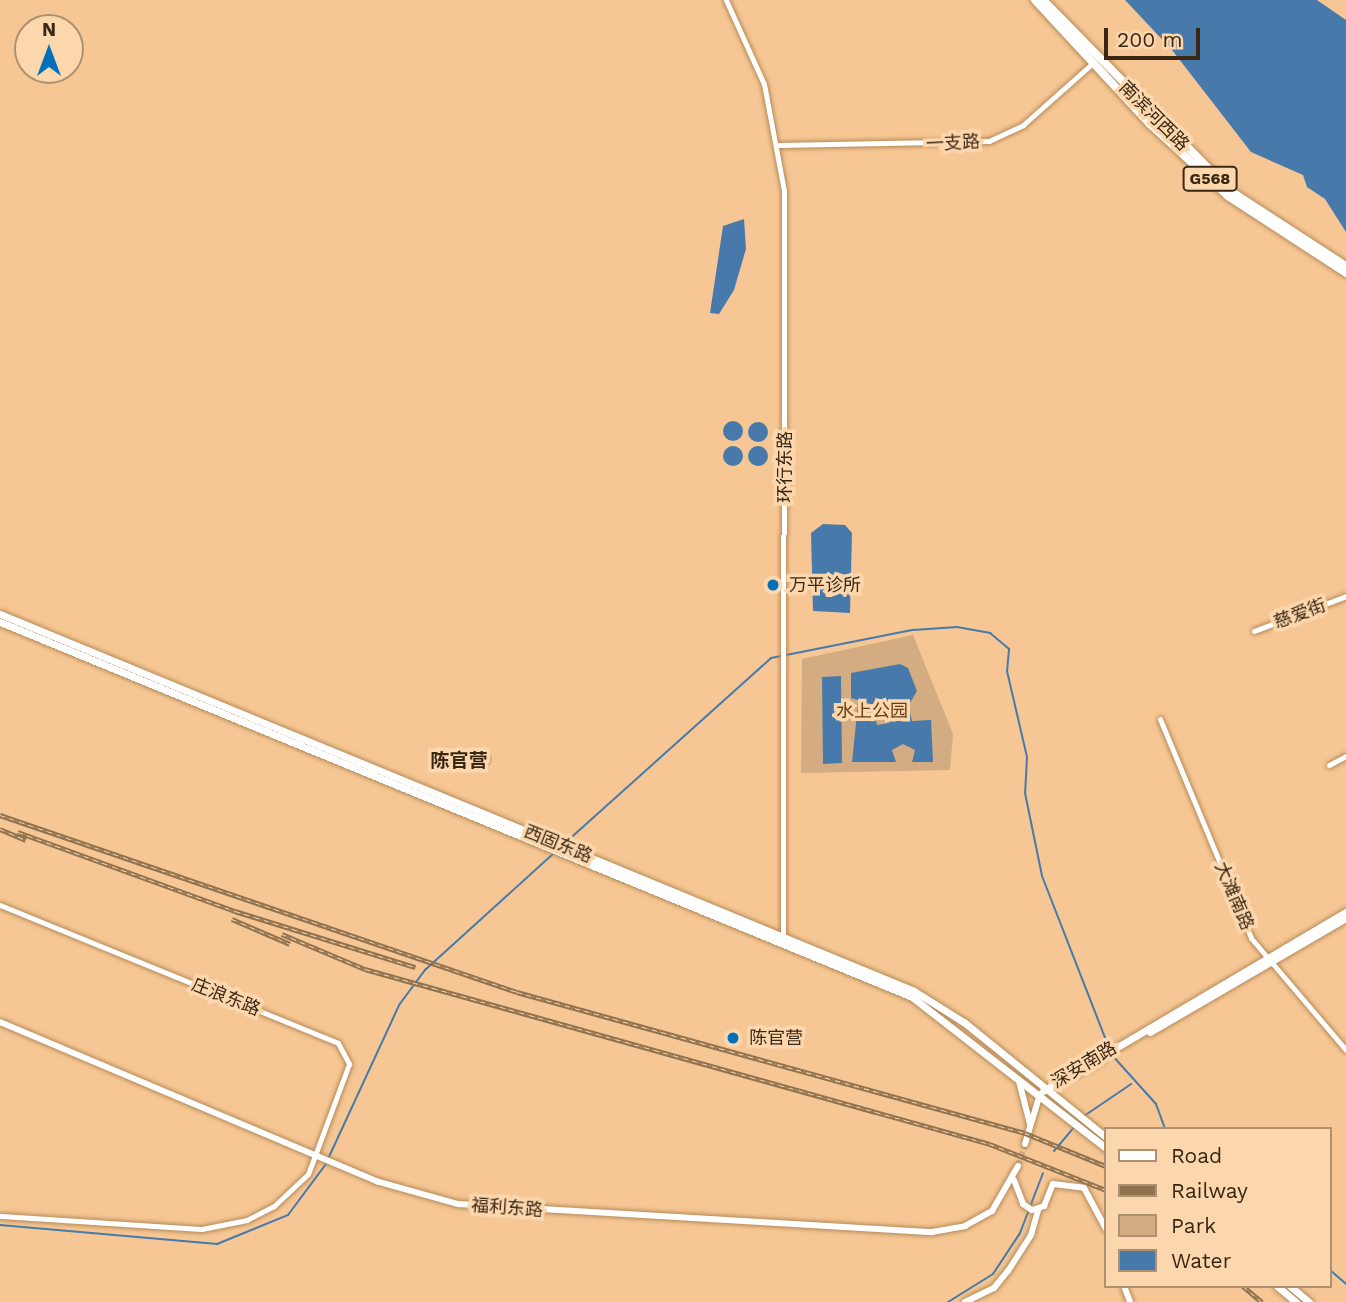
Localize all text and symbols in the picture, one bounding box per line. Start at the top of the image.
north arrow [14,14,84,84]
scale bar [1108,14,1204,58]
text: N [42,18,56,41]
text: 200 m [1117,27,1183,52]
street label: 南滨河西路 [1115,77,1193,155]
street label: 一支路 [925,131,981,155]
road number: G568 [1182,167,1238,192]
street label: 环行东路 [774,431,796,503]
place label: 万平诊所 [789,574,861,596]
marker: 万平诊所 [763,575,783,595]
street label: 慈爱街 [1271,595,1329,633]
park label: 水上公园 [836,700,908,722]
district label: 陈官营 [431,750,487,772]
street label: 西固东路 [521,821,595,867]
street label: 大滩南路 [1210,859,1258,933]
street label: 庄浪东路 [189,974,263,1020]
place label: 陈官营 [749,1027,803,1049]
marker: 陈官营 [723,1028,743,1048]
street label: 深安南路 [1048,1037,1120,1093]
legend [1104,1127,1332,1288]
text: Road [1171,1143,1222,1168]
text: Railway [1171,1178,1248,1203]
street label: 福利东路 [470,1195,544,1221]
text: Park [1171,1213,1216,1238]
text: Water [1171,1248,1231,1273]

